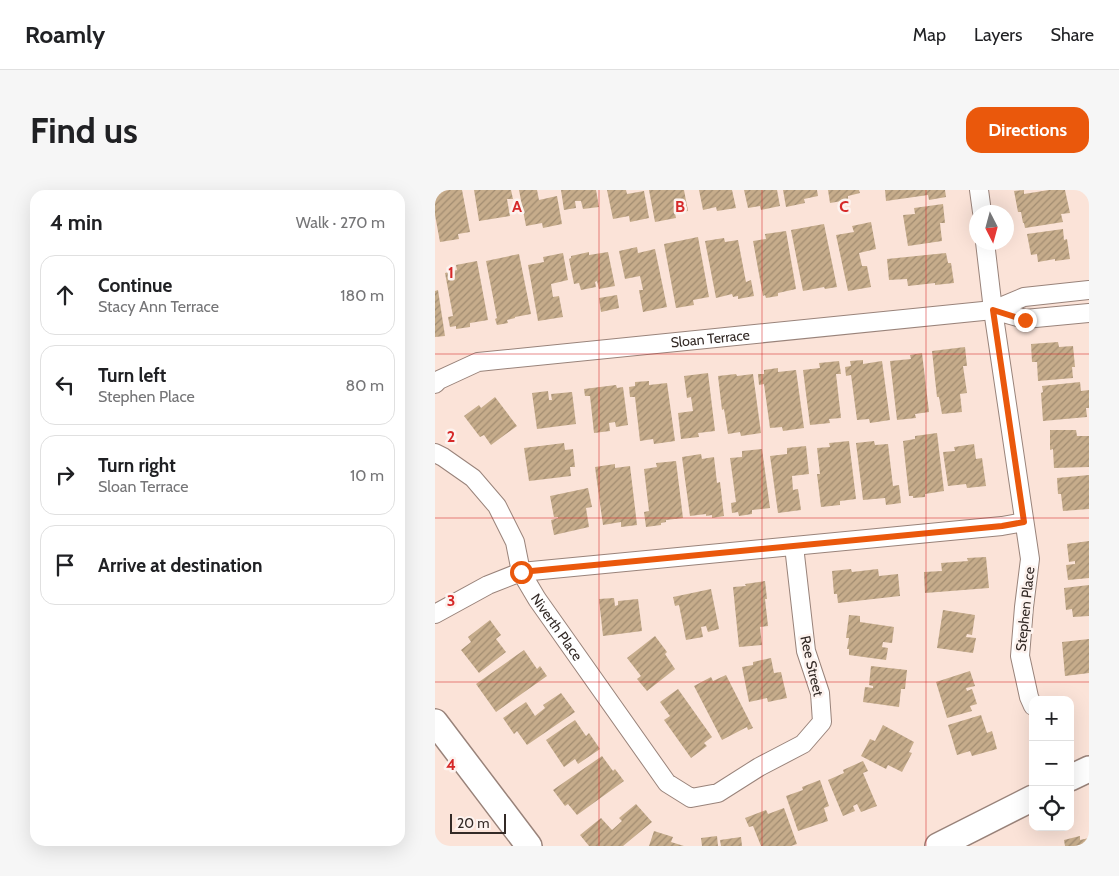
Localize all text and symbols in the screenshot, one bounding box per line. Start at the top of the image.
text: Roamly [25,20,105,49]
text: Map [913,24,946,46]
text: Layers [974,24,1023,46]
text: Share [1051,24,1094,46]
button: Directions [966,107,1089,153]
text: Find us [30,109,138,152]
text: A [512,197,522,216]
text: B [675,197,685,216]
text: C [839,197,849,216]
north arrow [969,205,1014,250]
text: 4 min [50,210,103,235]
text: Walk · 270 m [296,213,385,232]
text: 1 [448,263,454,282]
text: Continue [98,274,172,297]
icon: ahead [51,281,79,309]
text: 180 m [340,286,384,305]
text: Stacy Ann Terrace [98,297,219,316]
route end [1014,309,1037,332]
street label: Sloan Terrace [670,326,751,351]
text: Turn left [98,364,166,387]
icon: left [51,371,79,399]
text: 80 m [346,376,384,395]
text: Stephen Place [98,387,195,406]
text: 2 [447,427,455,446]
text: Turn right [98,454,176,477]
icon: right [51,461,79,489]
text: 10 m [350,466,384,485]
text: Sloan Terrace [98,477,188,496]
icon: arrive [51,551,79,579]
text: Arrive at destination [98,554,262,577]
route start [510,561,533,584]
street label: Stephen Place [1012,566,1038,652]
street label: Niverth Place [527,590,587,664]
text: 3 [447,591,455,610]
street label: Ree Street [796,634,828,698]
map controls [1029,696,1074,831]
button: + [1029,696,1074,741]
button: − [1029,741,1074,786]
text: 4 [446,755,456,774]
button: locate [1029,786,1074,831]
scale bar [450,811,506,834]
text: 20 m [457,814,490,832]

